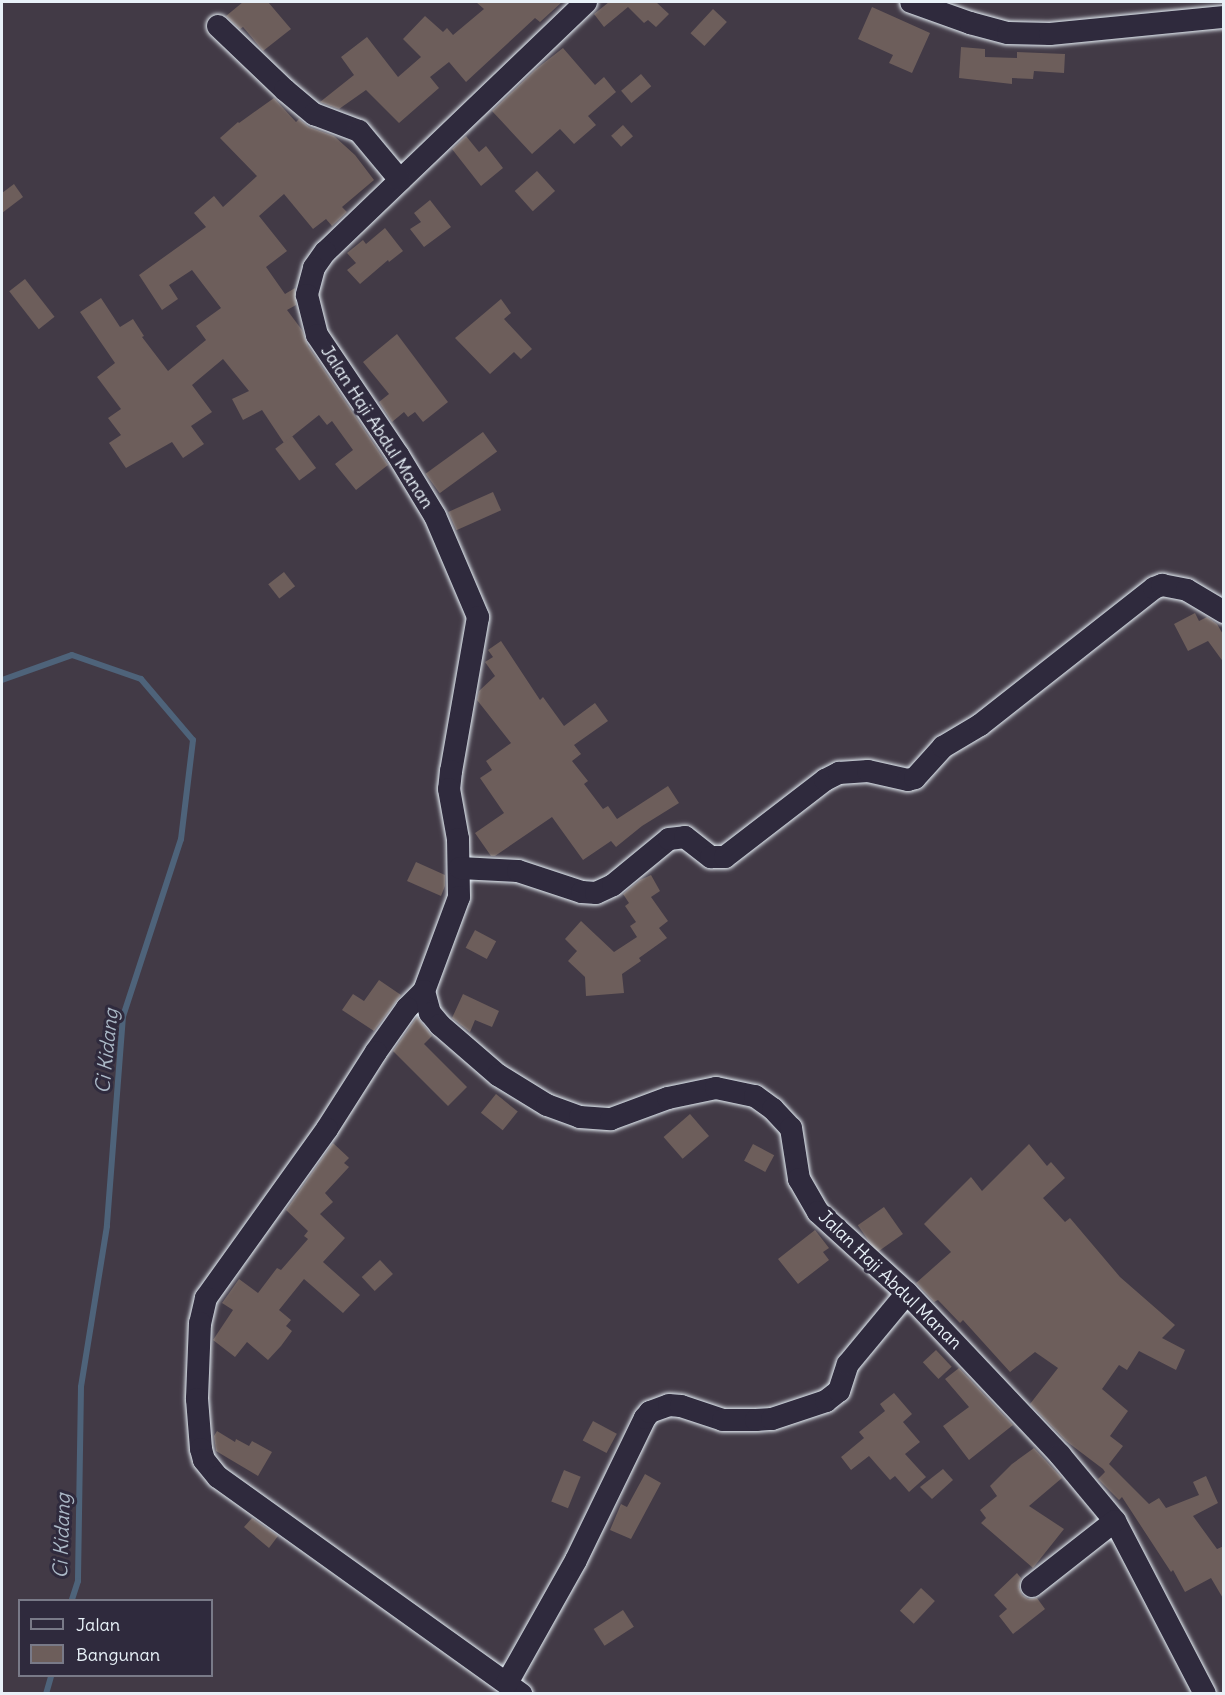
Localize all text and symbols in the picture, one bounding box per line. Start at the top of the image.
street label: Jalan Haji Abdul Manan [316,341,438,513]
water label: Ci Kidang [90,1007,122,1095]
street label: Jalan Haji Abdul Manan [814,1206,966,1354]
water label: Ci Kidang [48,1493,74,1579]
legend [18,1599,213,1677]
text: Jalan [76,1613,120,1636]
text: Bangunan [76,1643,160,1666]

